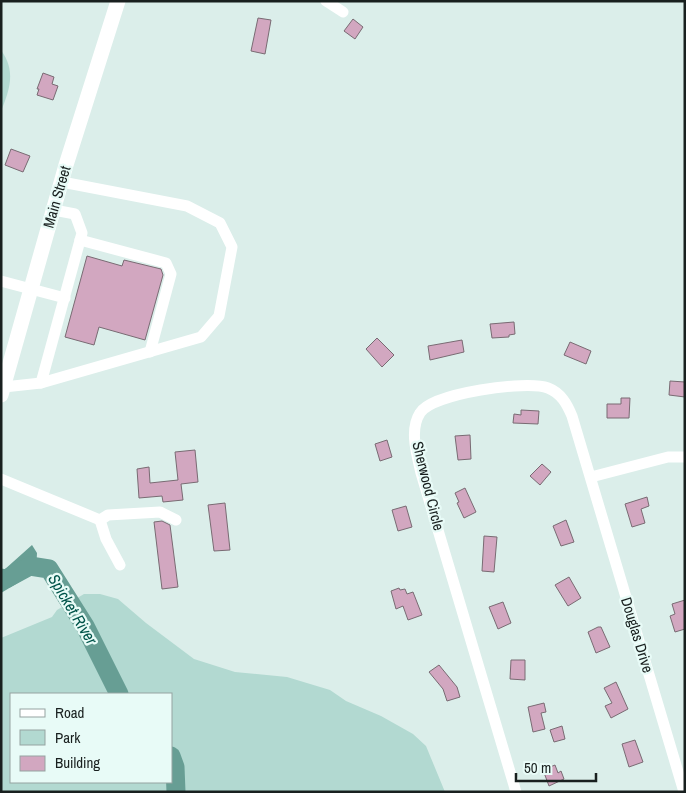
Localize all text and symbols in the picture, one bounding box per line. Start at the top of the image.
street label: Main Street [38,163,76,230]
street label: Sherwood Circle [407,439,450,533]
water label: Spicket River [43,570,103,649]
street label: Douglas Drive [616,595,659,675]
legend [10,693,172,783]
text: Road [55,702,84,723]
text: Park [55,727,81,748]
scale bar [516,750,596,782]
text: Building [55,752,100,773]
text: 50 m [524,757,551,778]

